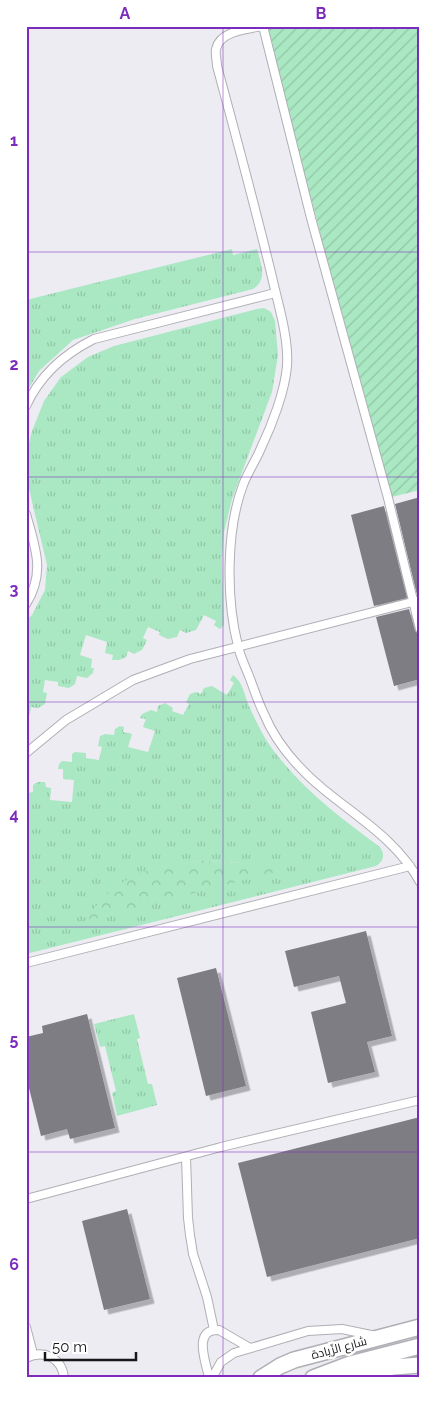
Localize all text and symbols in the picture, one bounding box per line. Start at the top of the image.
text: A [120,4,131,23]
text: B [316,4,327,23]
text: 1 [10,131,18,150]
text: 2 [9,355,19,374]
text: 3 [10,580,19,599]
text: 4 [9,805,19,824]
text: 5 [10,1030,19,1049]
text: 6 [9,1255,19,1274]
scale bar [45,1329,136,1361]
street label: شارع الرِّيادة [310,1334,369,1363]
text: 50 m [52,1338,87,1356]

